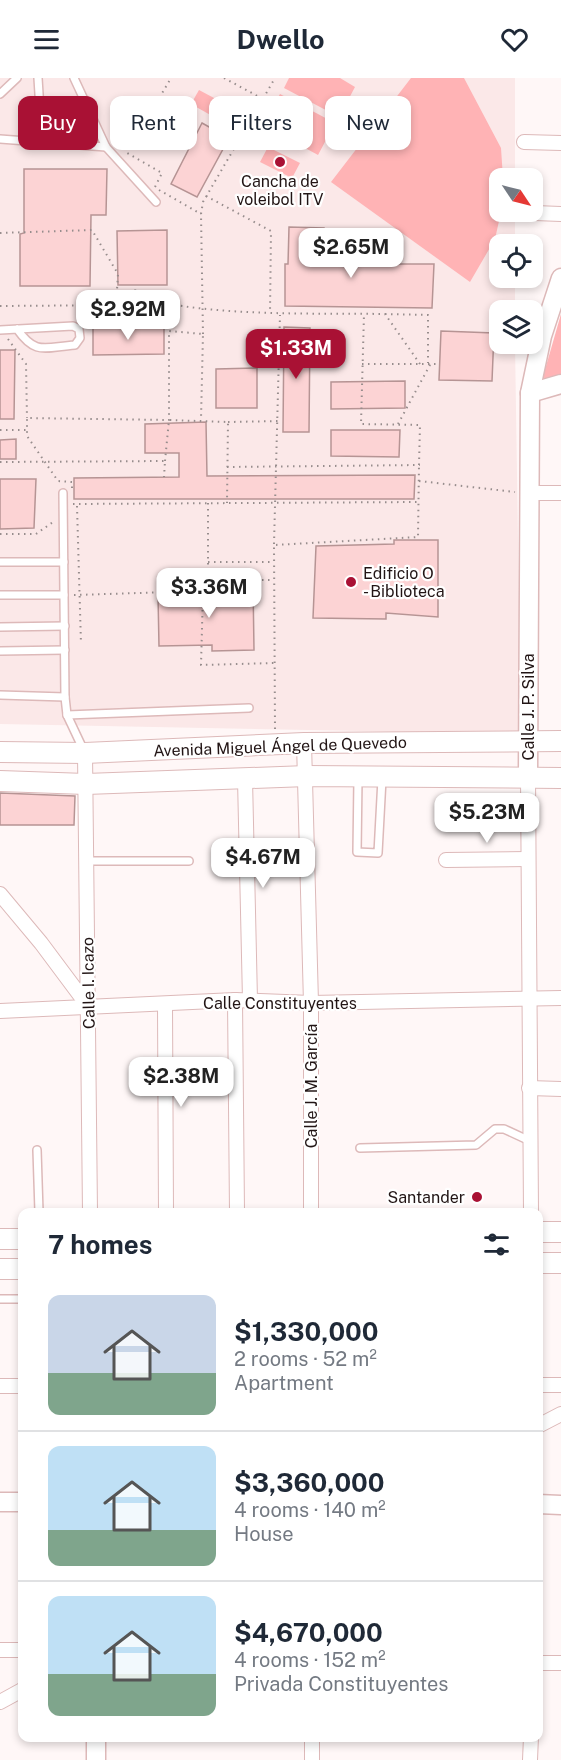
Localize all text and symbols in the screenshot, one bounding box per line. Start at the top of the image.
icon: menu [30,23,63,56]
text: Dwello [237,23,324,55]
icon: heart [498,23,531,56]
chip: Buy [18,96,98,150]
chip: Rent [110,96,197,150]
chip: Filters [209,96,313,150]
chip: New [325,96,411,150]
marker: Cancha de voleibol ITV [273,155,287,169]
north arrow [489,168,543,222]
map controls [489,168,543,354]
place label: Cancha de voleibol ITV [236,172,324,209]
pin: $2.65M [302,228,400,279]
button: locate [489,234,543,288]
text: $2.65M [313,235,389,259]
pin: $2.92M [79,290,177,341]
text: $2.92M [90,297,166,321]
button: layers [489,300,543,354]
pin: $1.33M [247,329,345,380]
text: $1.33M [260,336,332,360]
place label: Edificio O - Biblioteca [363,564,445,601]
pin: $3.36M [160,568,258,619]
text: $3.36M [170,575,248,599]
marker: Edificio O - Biblioteca [344,575,358,589]
street label: Calle J. P. Silva [519,654,538,760]
street label: Avenida Miguel Ángel de Quevedo [153,732,407,760]
pin: $5.23M [438,793,536,844]
text: $5.23M [448,800,526,824]
pin: $4.67M [214,838,312,889]
text: $4.67M [225,845,301,869]
street label: Calle I. Icazo [78,937,99,1029]
street label: Calle Constituyentes [203,994,357,1013]
street label: Calle J. M. García [302,1024,321,1148]
pin: $2.38M [132,1057,230,1108]
text: $2.38M [143,1064,219,1088]
place label: Santander [387,1188,465,1207]
marker: Santander [470,1190,484,1204]
icon: filters [480,1228,513,1261]
text: 7 homes [48,1229,152,1260]
text: $1,330,000 [234,1316,379,1347]
icon: home [96,1319,168,1391]
text: 2 rooms · 52 m² [234,1347,377,1371]
text: Apartment [234,1371,334,1395]
text: $3,360,000 [234,1467,385,1498]
icon: home [96,1470,168,1542]
text: 4 rooms · 140 m² [234,1498,386,1522]
text: House [234,1522,294,1546]
text: $4,670,000 [234,1617,383,1648]
icon: home [96,1620,168,1692]
text: 4 rooms · 152 m² [234,1648,386,1672]
text: Privada Constituyentes [234,1672,449,1696]

